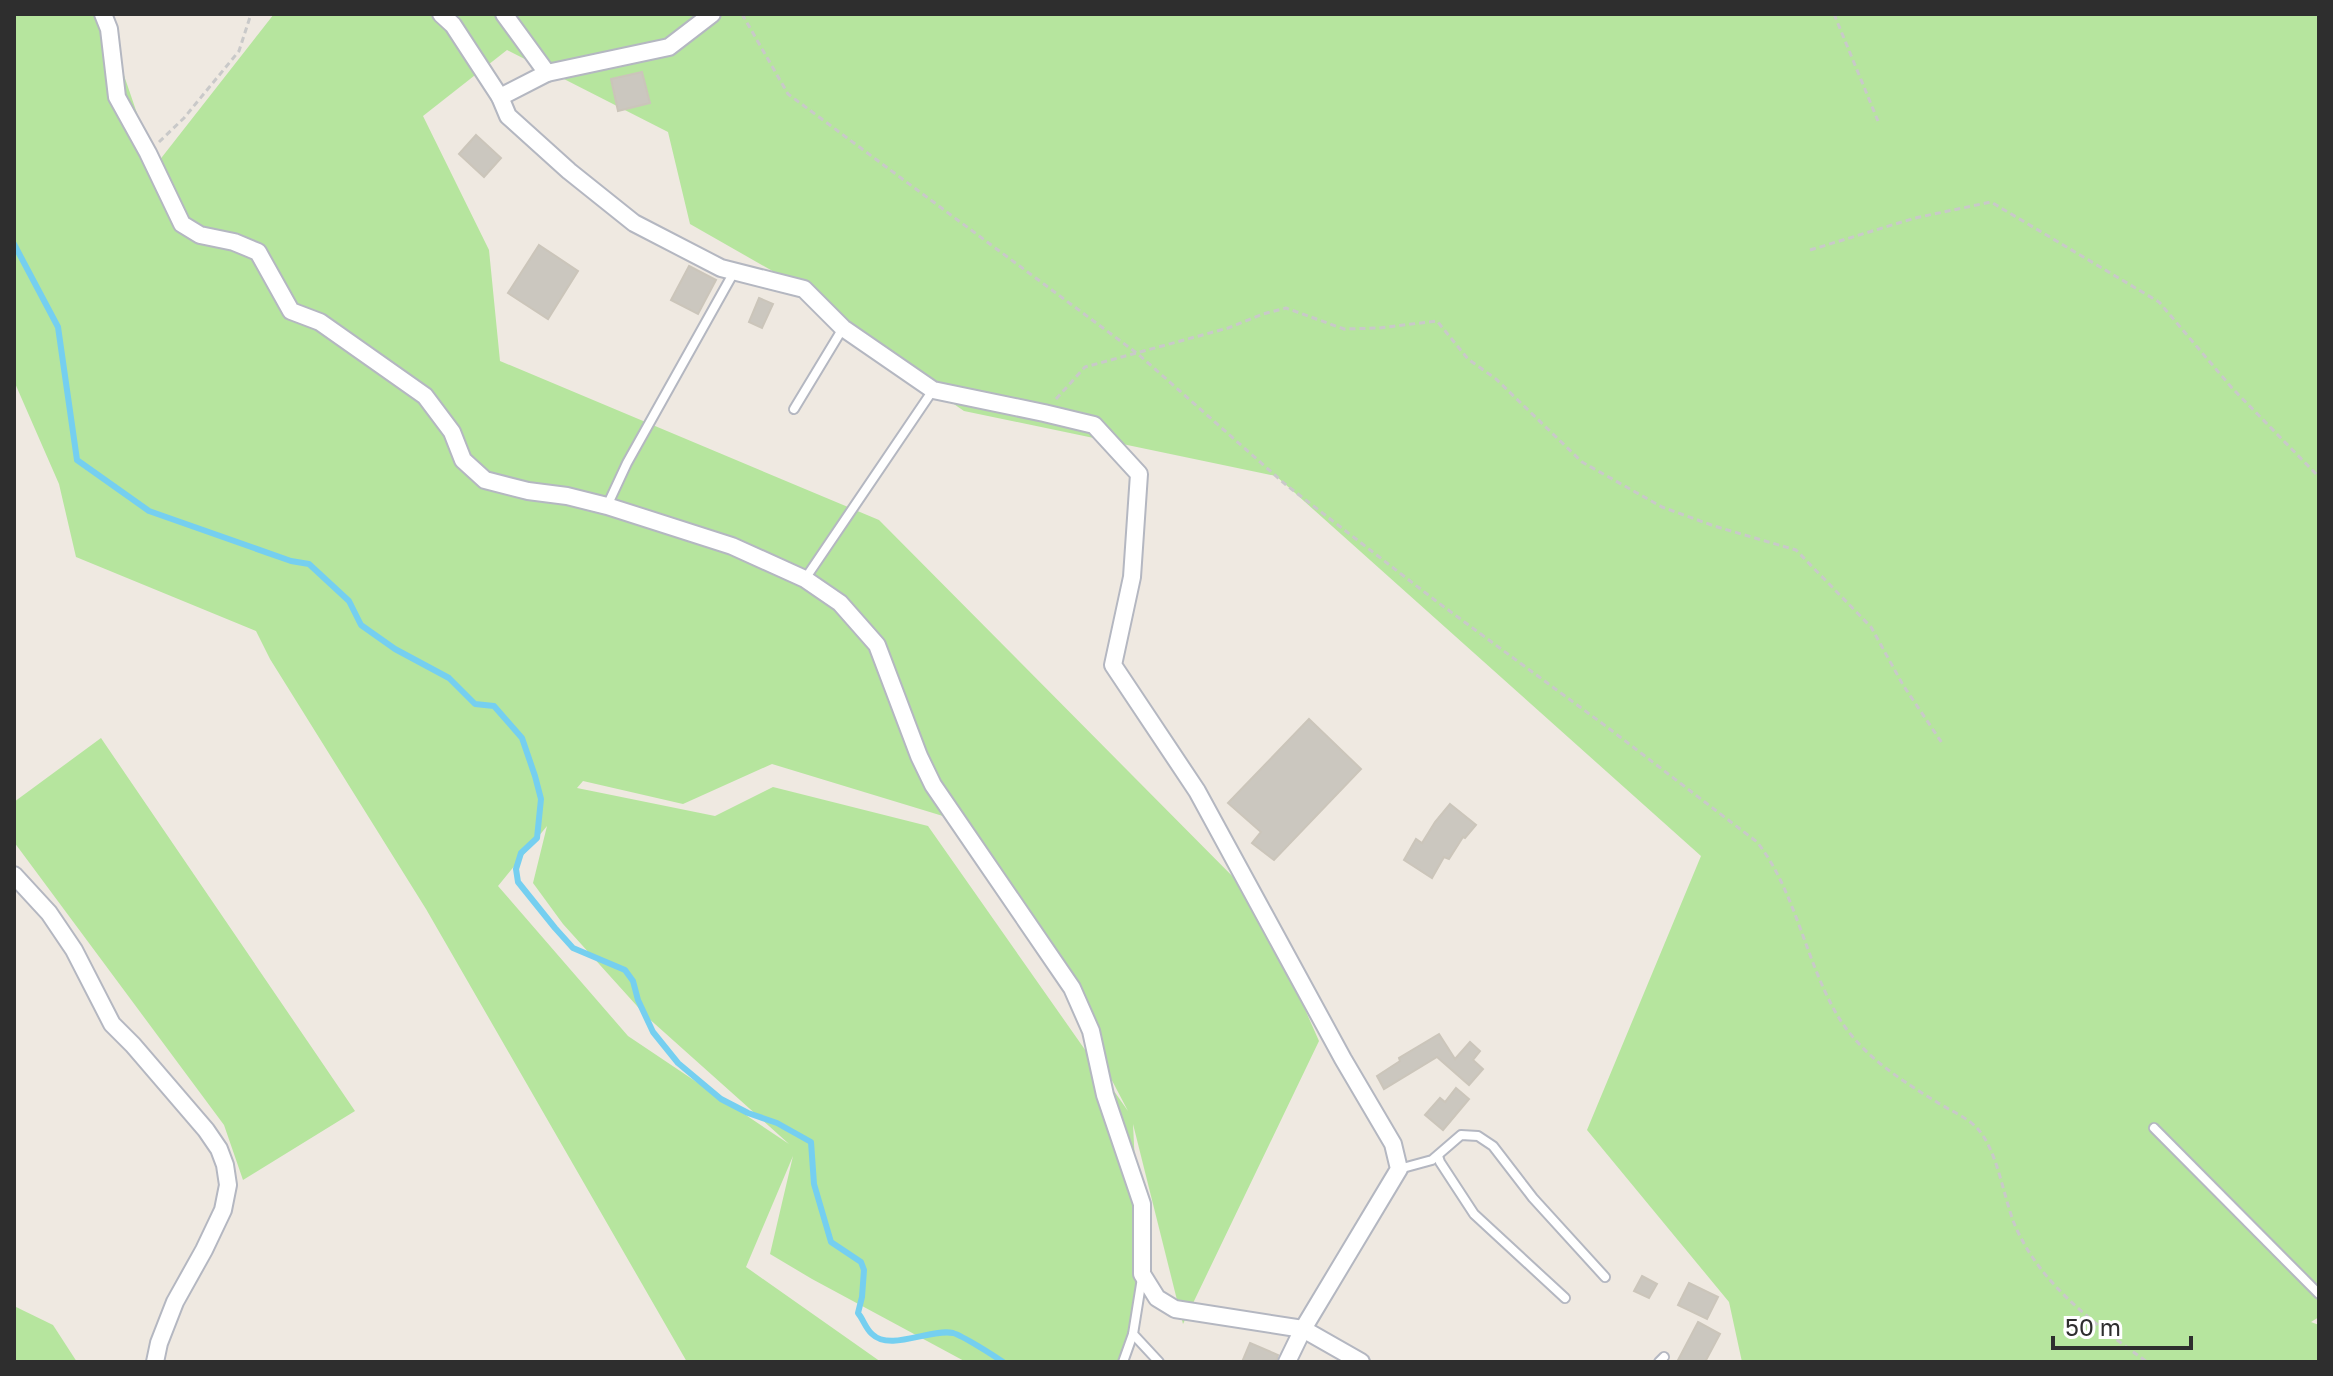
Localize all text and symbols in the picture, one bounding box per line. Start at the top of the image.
scale bar [2053,1300,2191,1350]
text: 50 m [2065,1312,2121,1341]

